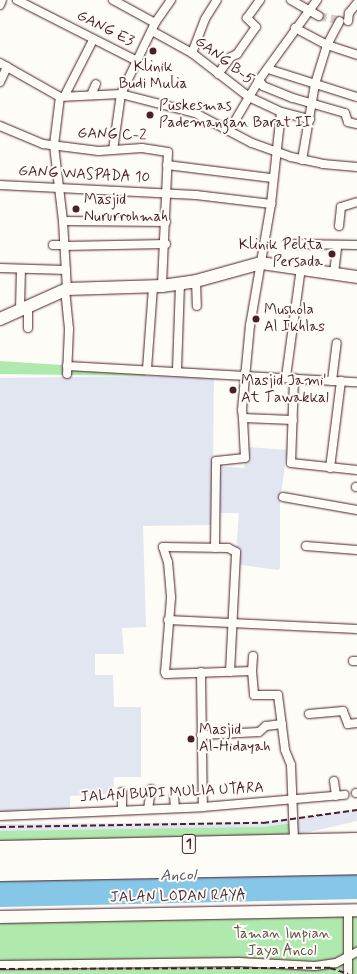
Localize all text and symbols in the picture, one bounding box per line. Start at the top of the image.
street label: GANG E3 [74,7,136,51]
street label: GANG B-5 [191,33,257,89]
marker: Klinik Budi Mulia [147,45,159,57]
place label: Klinik Budi Mulia [119,58,187,93]
place label: Puskesmas Pademangan Barat II [159,97,310,132]
marker: Puskesmas Pademangan Barat II [144,109,156,121]
street label: GANG C-2 [77,125,147,145]
street label: GANG WASPADA 10 [18,163,150,187]
place label: Masjid Nururrohmah [84,191,168,226]
marker: Masjid Nururrohmah [71,204,81,214]
place label: Klinik Pelita Persada [240,236,323,271]
marker: Klinik Pelita Persada [326,248,338,260]
place label: Mushola Al Ikhlas [264,301,322,336]
marker: Mushola Al Ikhlas [251,314,261,324]
place label: Masjid Jami' At Tawakkal [241,372,325,407]
marker: Masjid Jami' At Tawakkal [228,385,238,395]
place label: Masjid Al-Hidayah [199,721,271,756]
marker: Masjid Al-Hidayah [186,734,196,744]
street label: JALAN BUDI MULIA UTARA [77,779,267,807]
road number: 1 [181,832,197,856]
water label: Ancol [160,866,196,886]
street label: JALAN LODAN RAYA [110,887,246,907]
park label: Taman Impian Jaya Ancol [231,925,333,960]

